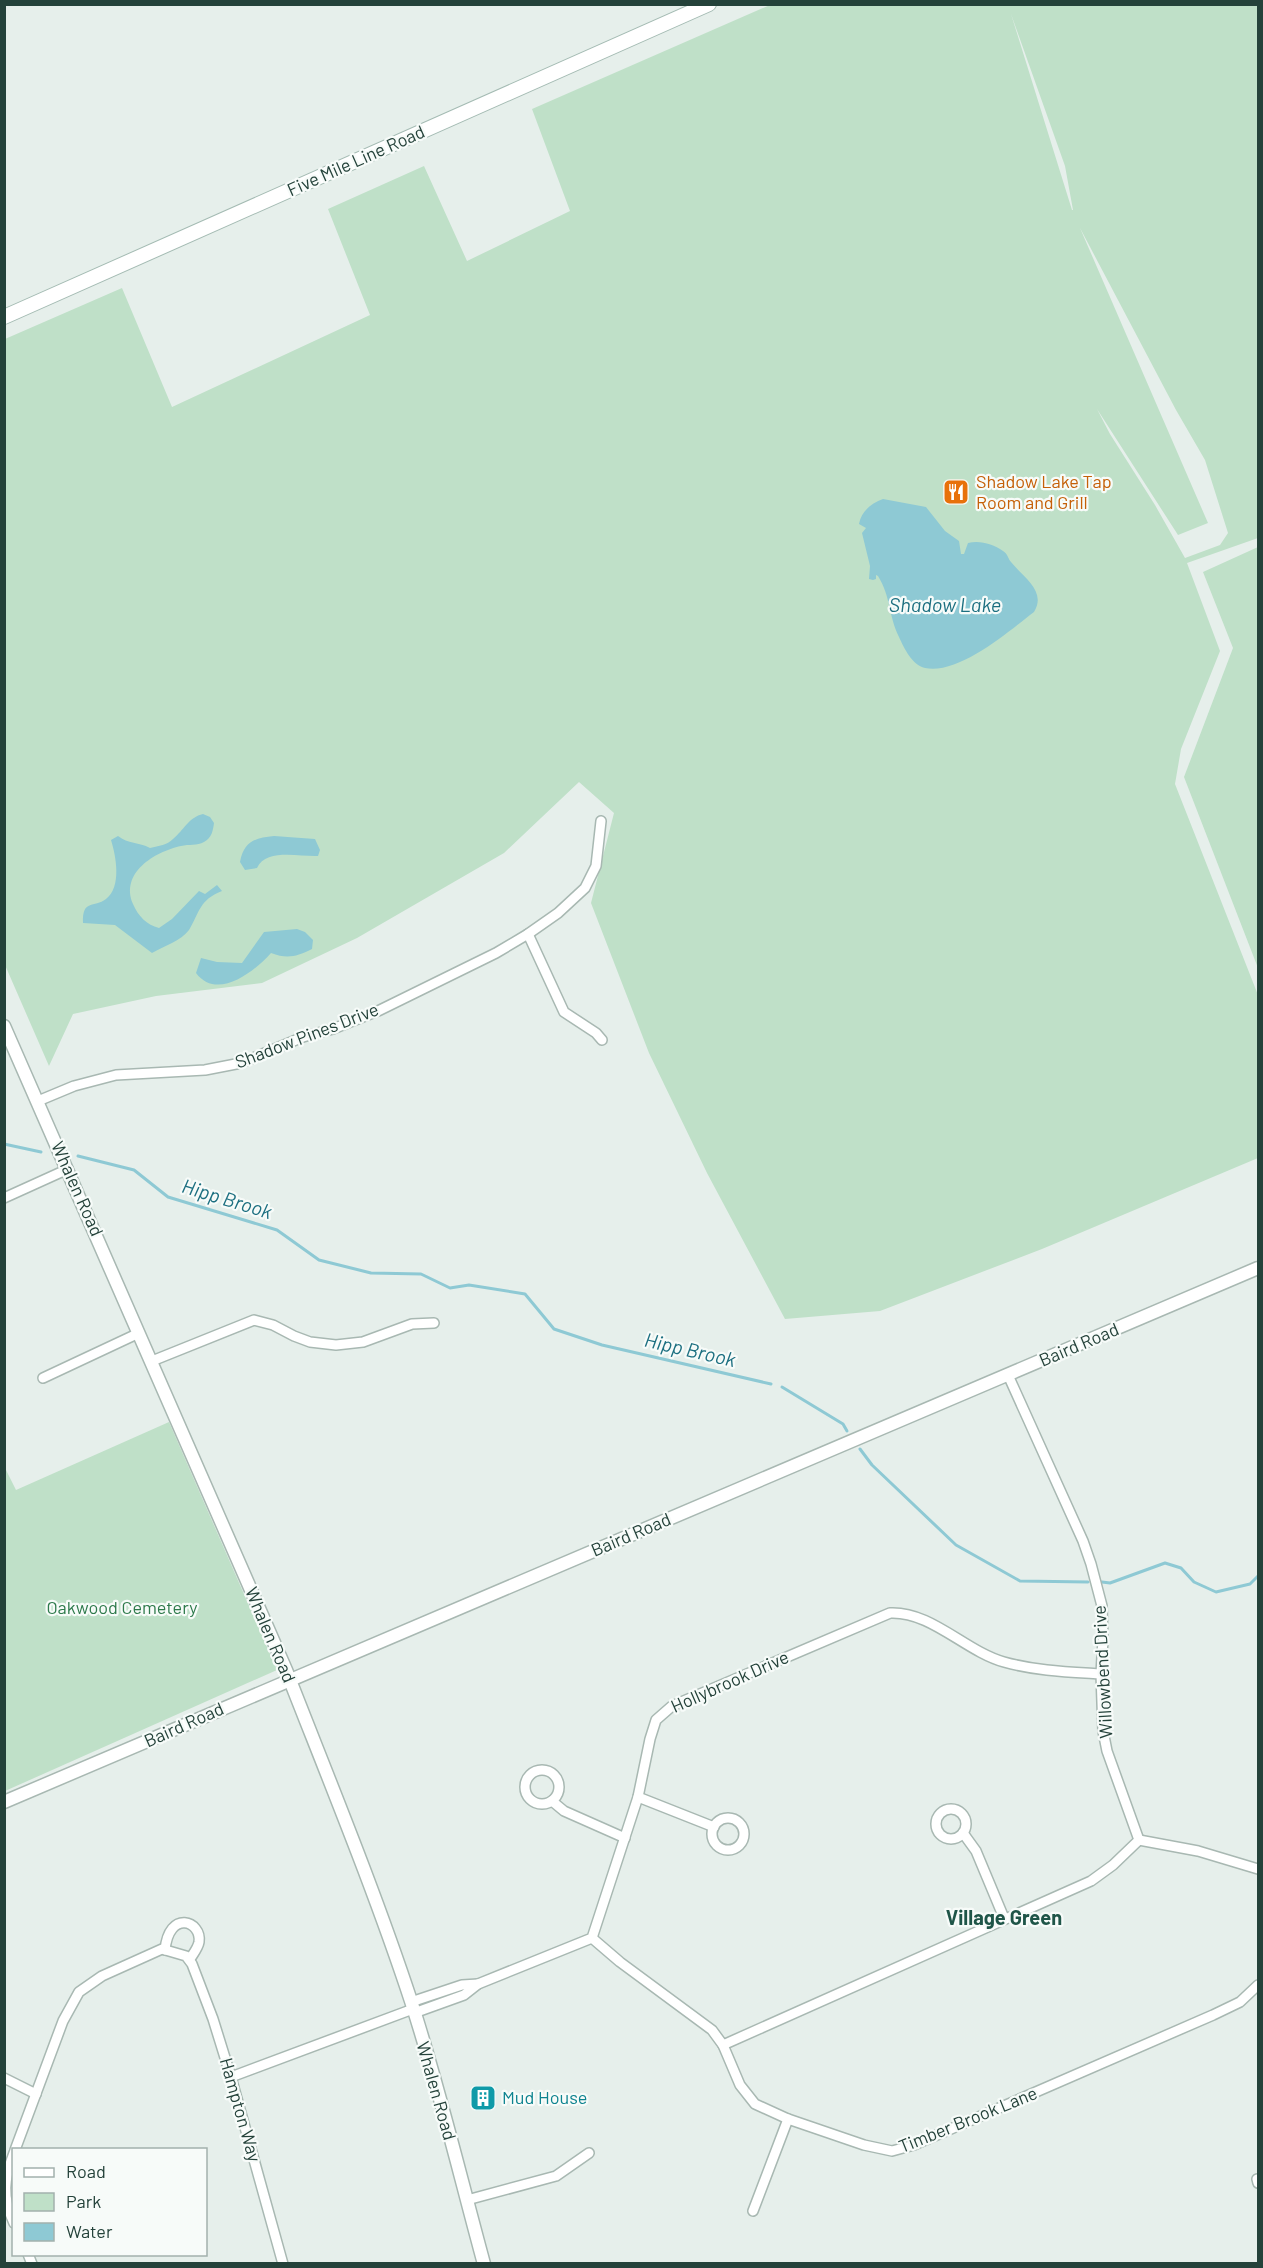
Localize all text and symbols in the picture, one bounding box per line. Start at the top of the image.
street label: Five Mile Line Road [283,120,428,200]
place label: Shadow Lake Tap Room and Grill [976,470,1112,513]
restaurant icon: Shadow Lake Tap Room and Grill [941,477,971,507]
water label: Shadow Lake [889,592,1001,616]
street label: Shadow Pines Drive [232,998,381,1073]
street label: Whalen Road [47,1138,109,1239]
water label: Hipp Brook [179,1173,276,1223]
street label: Baird Road [1035,1317,1122,1371]
water label: Hipp Brook [642,1327,738,1371]
street label: Baird Road [587,1507,674,1561]
street label: Whalen Road [241,1584,301,1686]
park label: Oakwood Cemetery [47,1596,197,1618]
street label: Willowbend Drive [1088,1605,1116,1739]
street label: Hollybrook Drive [667,1645,792,1717]
street label: Baird Road [140,1697,227,1751]
district label: Village Green [946,1905,1062,1929]
street label: Whalen Road [412,2039,462,2143]
street label: Hampton Way [216,2055,266,2164]
street label: Timber Brook Lane [895,2081,1040,2157]
building icon: Mud House [468,2083,498,2113]
place label: Mud House [502,2086,587,2108]
legend [12,2148,207,2256]
text: Road [66,2160,106,2182]
text: Park [66,2190,101,2212]
text: Water [66,2220,113,2242]

